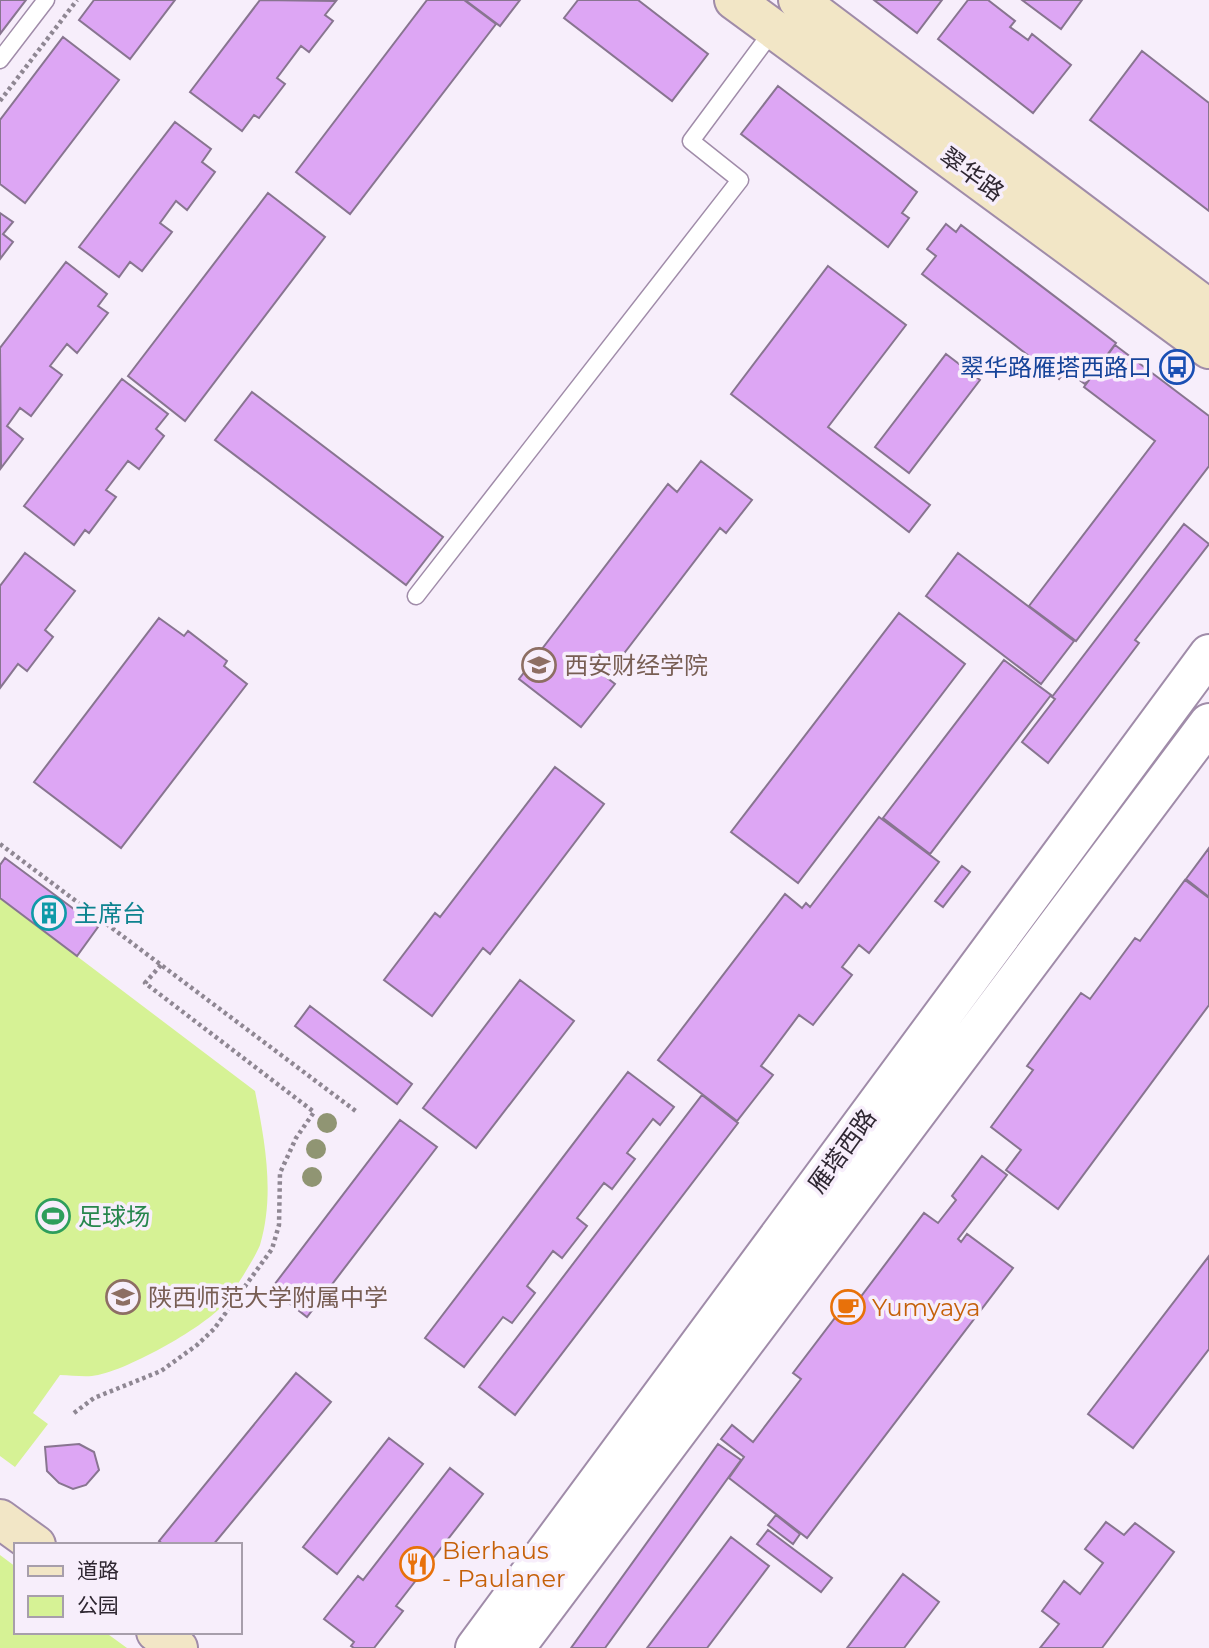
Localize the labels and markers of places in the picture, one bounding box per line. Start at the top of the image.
bus stop icon: 翠华路雁塔西路口 [1158,348,1196,386]
place label: 翠华路雁塔西路口 [960,353,1152,382]
school or university icon: 西安财经学院 [520,646,558,684]
place label: 西安财经学院 [564,651,708,680]
building icon: 主席台 [30,894,68,932]
place label: 主席台 [74,899,146,928]
sports icon: 足球场 [34,1197,72,1235]
place label: 足球场 [78,1202,150,1231]
school or university icon: 陕西师范大学附属中学 [104,1278,142,1316]
place label: 陕西师范大学附属中学 [148,1283,388,1312]
cafe icon: Yumyaya [829,1288,867,1326]
place label: Yumyaya [872,1293,980,1322]
place label: Bierhaus - Paulaner [442,1536,566,1593]
restaurant icon: Bierhaus - Paulaner [398,1545,436,1583]

